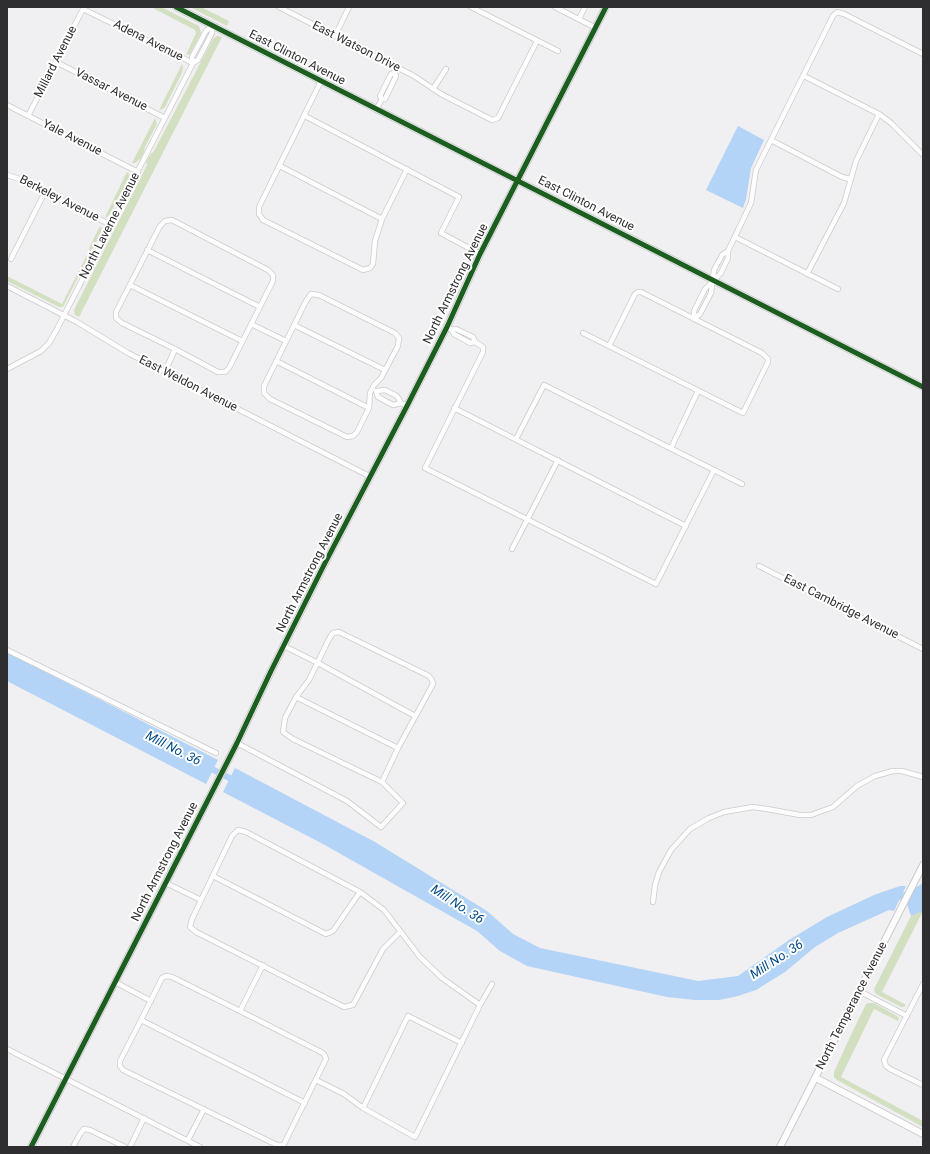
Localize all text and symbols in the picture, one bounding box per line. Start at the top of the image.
street label: Adena Avenue [111,17,185,65]
street label: East Watson Drive [310,19,402,75]
street label: Millard Avenue [32,24,80,100]
street label: East Clinton Avenue [246,27,348,89]
street label: Vassar Avenue [72,66,150,114]
street label: Yale Avenue [40,117,104,159]
street label: North Laverne Avenue [77,170,143,282]
street label: Berkeley Avenue [17,173,101,225]
street label: East Clinton Avenue [535,173,637,235]
street label: North Armstrong Avenue [421,221,491,347]
street label: East Weldon Avenue [136,353,240,415]
street label: North Armstrong Avenue [274,511,346,635]
street label: East Cambridge Avenue [781,572,901,642]
water label: Mill No. 36 [143,728,203,770]
street label: North Armstrong Avenue [129,800,201,924]
water label: Mill No. 36 [427,882,487,928]
water label: Mill No. 36 [747,937,807,983]
street label: North Temperance Avenue [813,940,891,1072]

